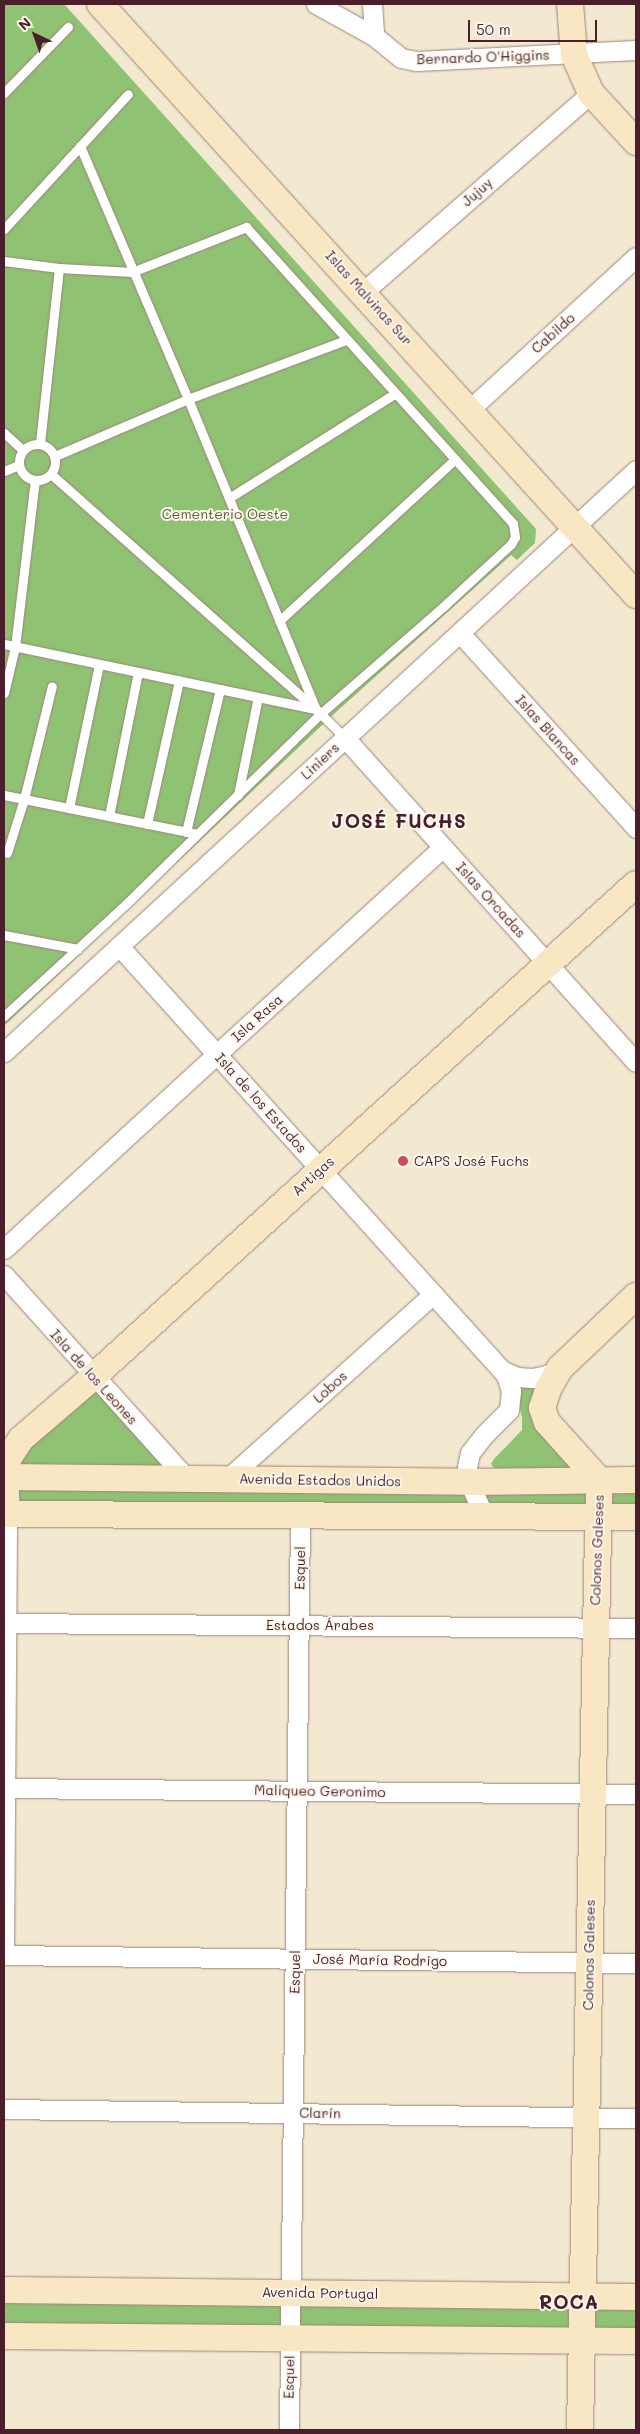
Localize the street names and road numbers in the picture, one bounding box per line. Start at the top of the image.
street label: Bernardo O'Higgins [416,46,550,68]
street label: Jujuy [458,174,496,210]
street label: Islas Malvinas Sur [322,247,416,349]
street label: Cabildo [528,309,578,357]
street label: Islas Blancas [512,691,584,769]
street label: Liniers [297,739,343,783]
street label: Islas Orcadas [453,859,529,941]
street label: Isla Rasa [228,991,286,1045]
street label: Isla de los Estados [212,1050,310,1156]
street label: Artigas [289,1153,337,1199]
street label: Isla de los Leones [47,1326,141,1428]
street label: Lobos [310,1367,350,1407]
street label: Avenida Estados Unidos [239,1470,401,1490]
street label: Colonos Galeses [587,1494,607,1606]
street label: Esquel [291,1546,309,1590]
street label: Estados Árabes [266,1617,374,1633]
street label: Maliqueo Geronimo [254,1781,386,1801]
street label: Colonos Galeses [580,1899,598,2011]
street label: Esquel [286,1950,304,1994]
street label: José María Rodrigo [313,1950,447,1970]
street label: Clarín [299,2104,341,2122]
street label: Avenida Portugal [262,2284,378,2302]
street label: Esquel [280,2355,298,2399]

